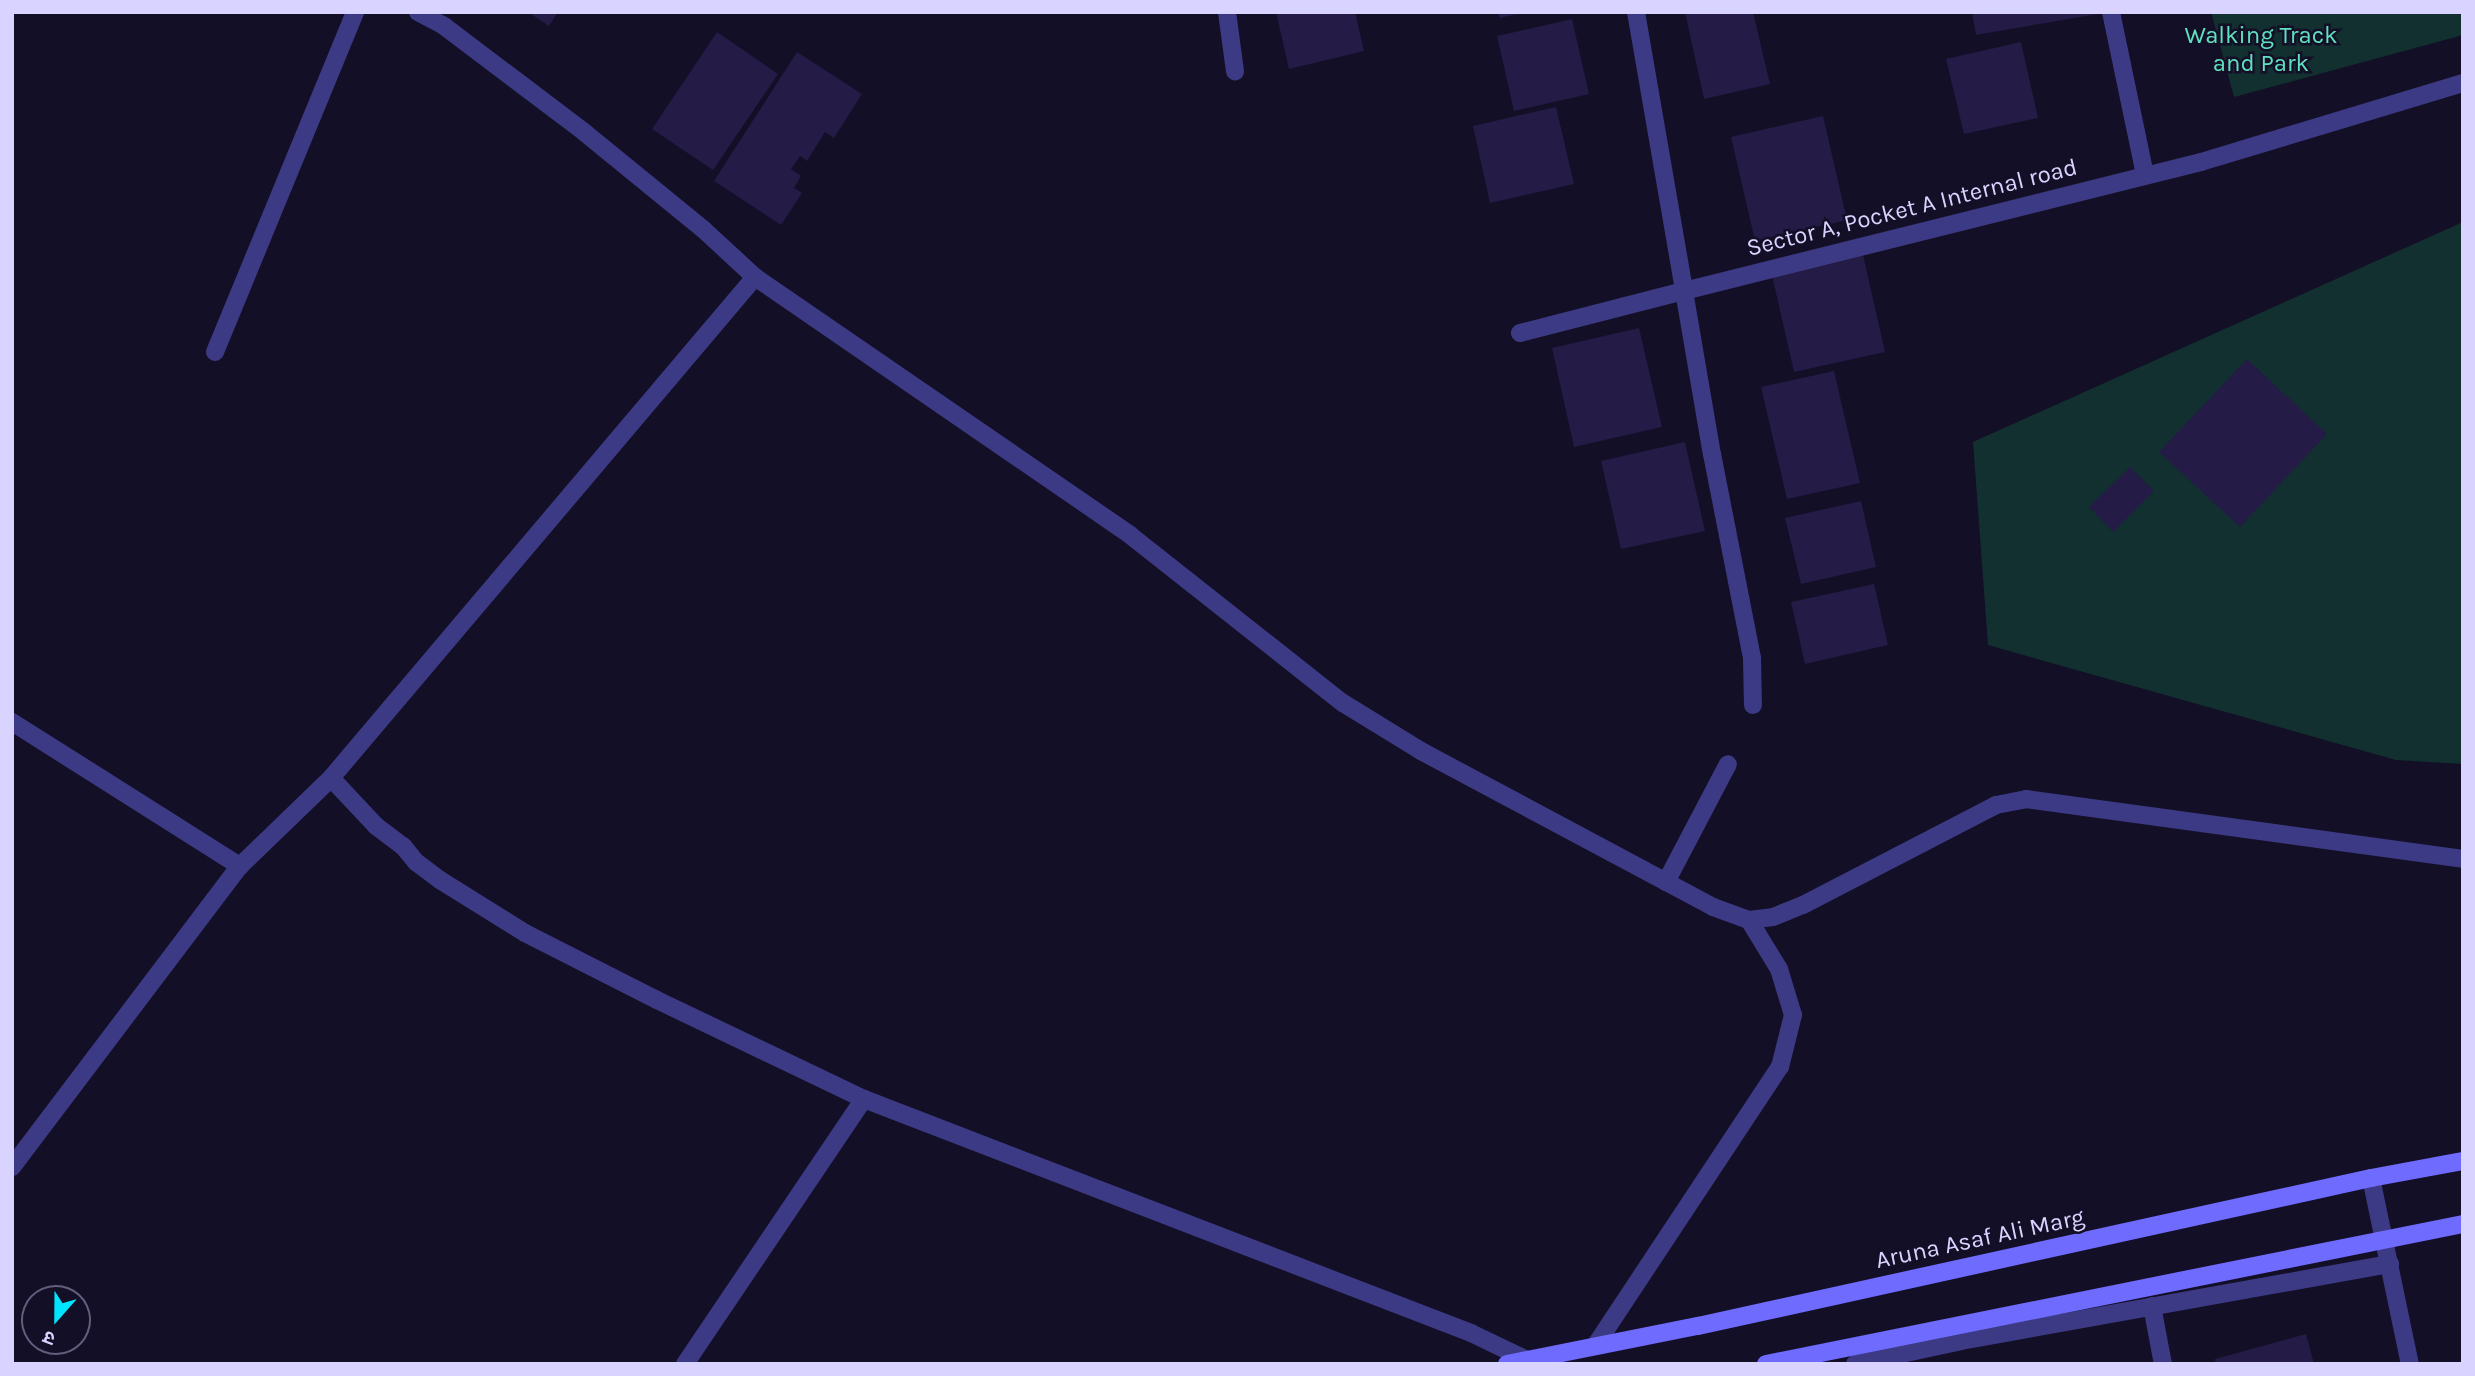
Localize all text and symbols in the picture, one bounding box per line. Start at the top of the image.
park label: Walking Track and Park [2184,22,2338,78]
street label: Sector A, Pocket A Internal road [1744,153,2080,263]
street label: Aruna Asaf Ali Marg [1873,1203,2087,1275]
north arrow [21,1285,91,1355]
text: उ [40,1325,58,1350]

